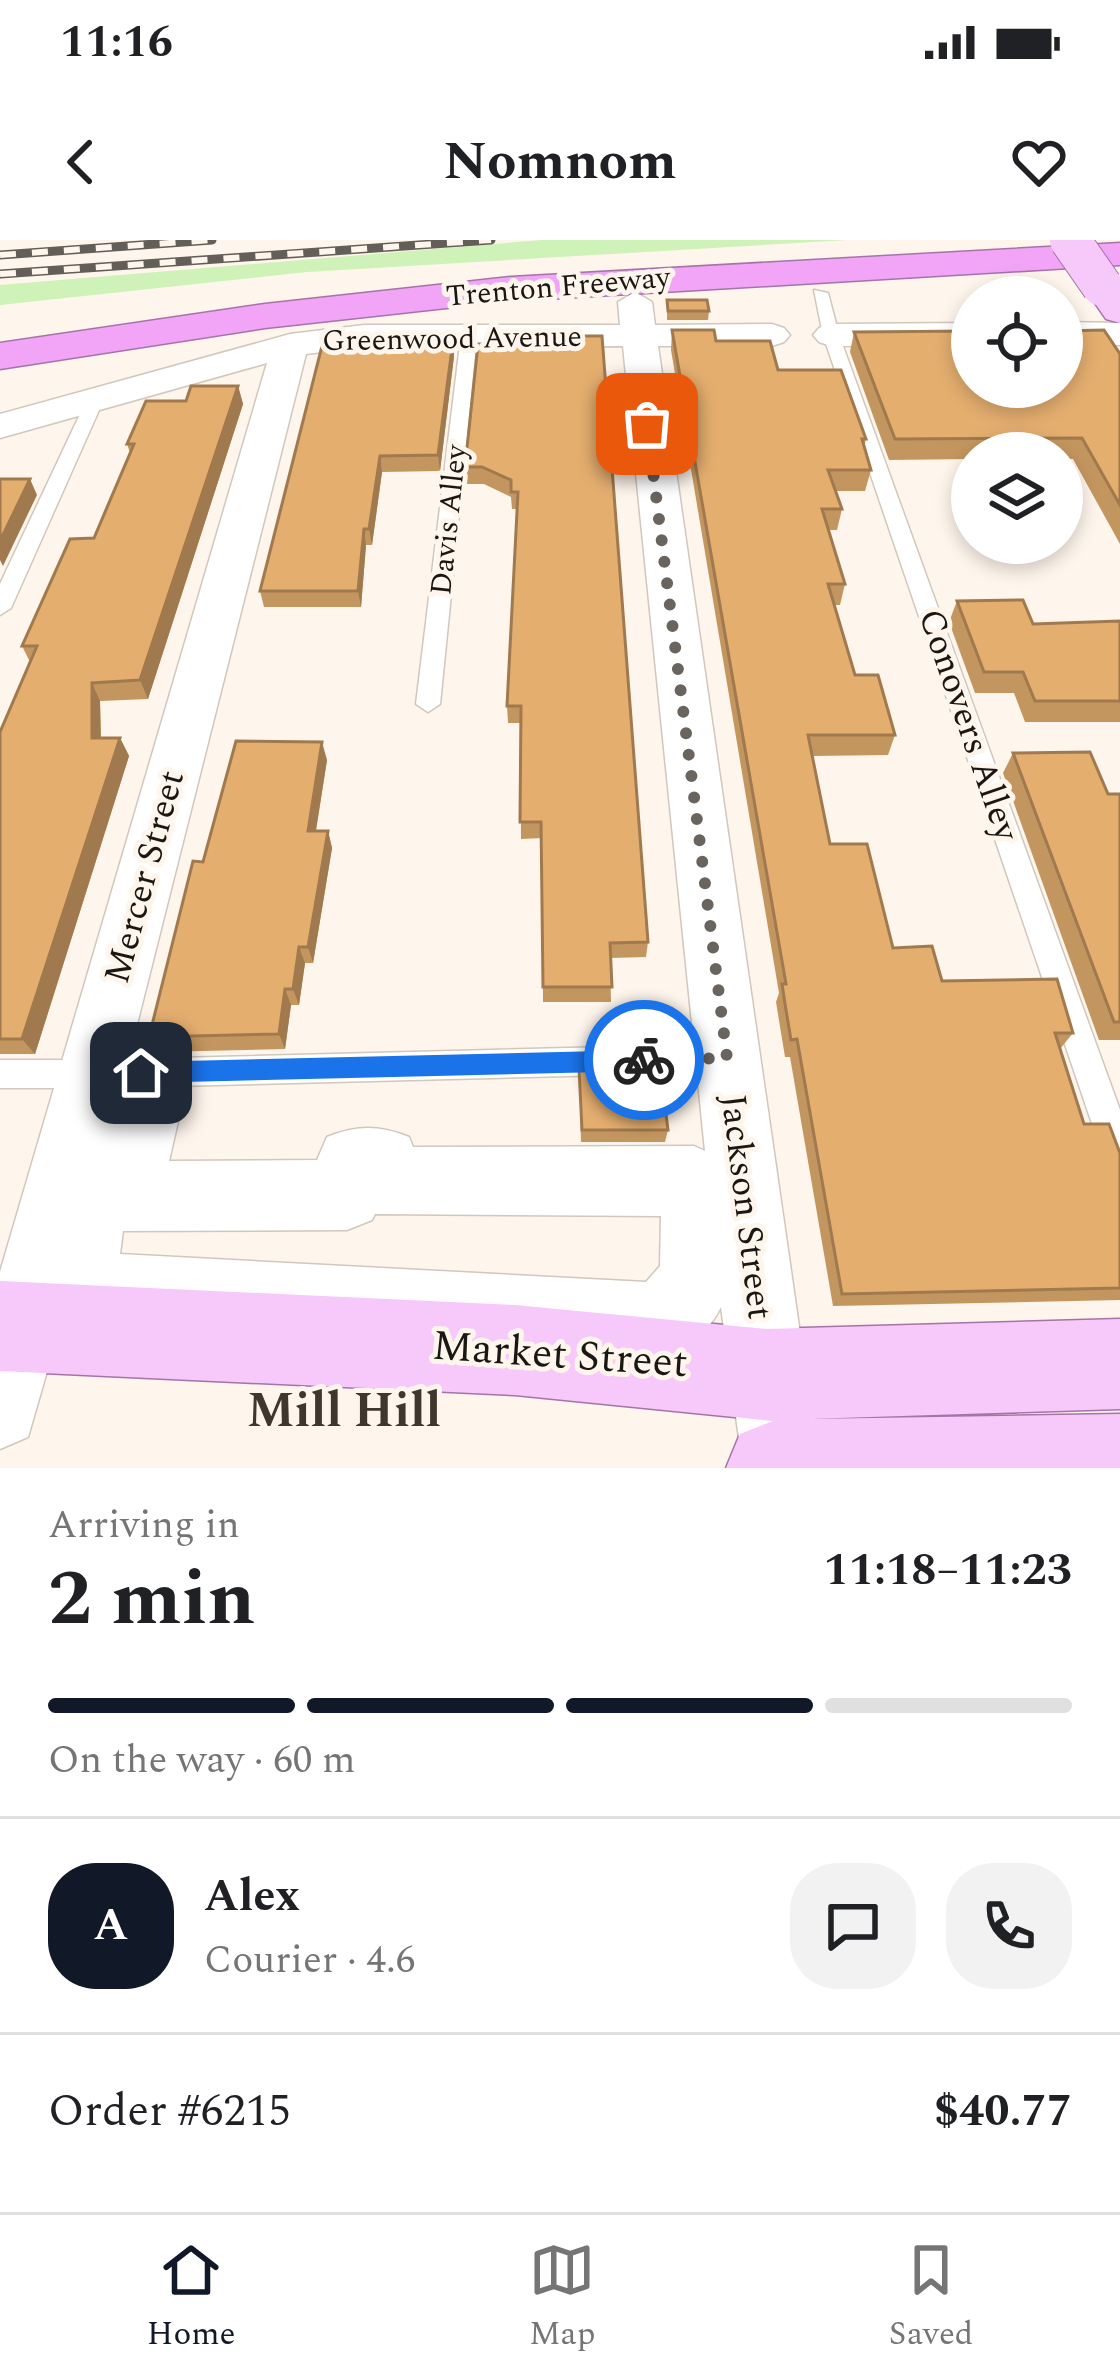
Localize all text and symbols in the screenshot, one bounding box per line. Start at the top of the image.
text: 11:16 [60,8,173,77]
text: Nomnom [443,121,677,203]
icon: back [48,129,114,195]
icon: heart [1006,129,1072,195]
street label: Trenton Freeway [444,254,674,320]
map controls [951,276,1083,564]
button: locate [951,276,1083,408]
street label: Greenwood Avenue [322,314,582,364]
pin [596,373,698,475]
icon: bag [614,391,680,457]
button: layers [951,432,1083,564]
street label: Davis Alley [418,441,480,597]
street label: Conovers Alley [903,602,1034,850]
street label: Mercer Street [90,764,200,990]
courier [584,1000,704,1120]
pin [90,1022,192,1124]
icon: bike [611,1027,677,1093]
icon: home [108,1040,174,1106]
street label: Jackson Street [705,1091,787,1323]
street label: Market Street [430,1315,690,1395]
district label: Mill Hill [247,1375,441,1448]
text: Arriving in [48,1496,240,1555]
text: 11:18–11:23 [823,1536,1072,1605]
text: 2 min [48,1540,256,1659]
text: On the way · 60 m [48,1731,356,1790]
text: Alex [204,1862,300,1931]
button: chat [790,1863,916,1989]
button: phone [946,1863,1072,1989]
text: A [94,1891,128,1960]
text: Courier · 4.6 [204,1931,415,1990]
text: Order #6215 [48,2077,291,2146]
text: $40.77 [934,2077,1072,2146]
tab: Home [147,2237,236,2359]
tab: Map [529,2237,595,2359]
tab: Saved [889,2237,973,2359]

